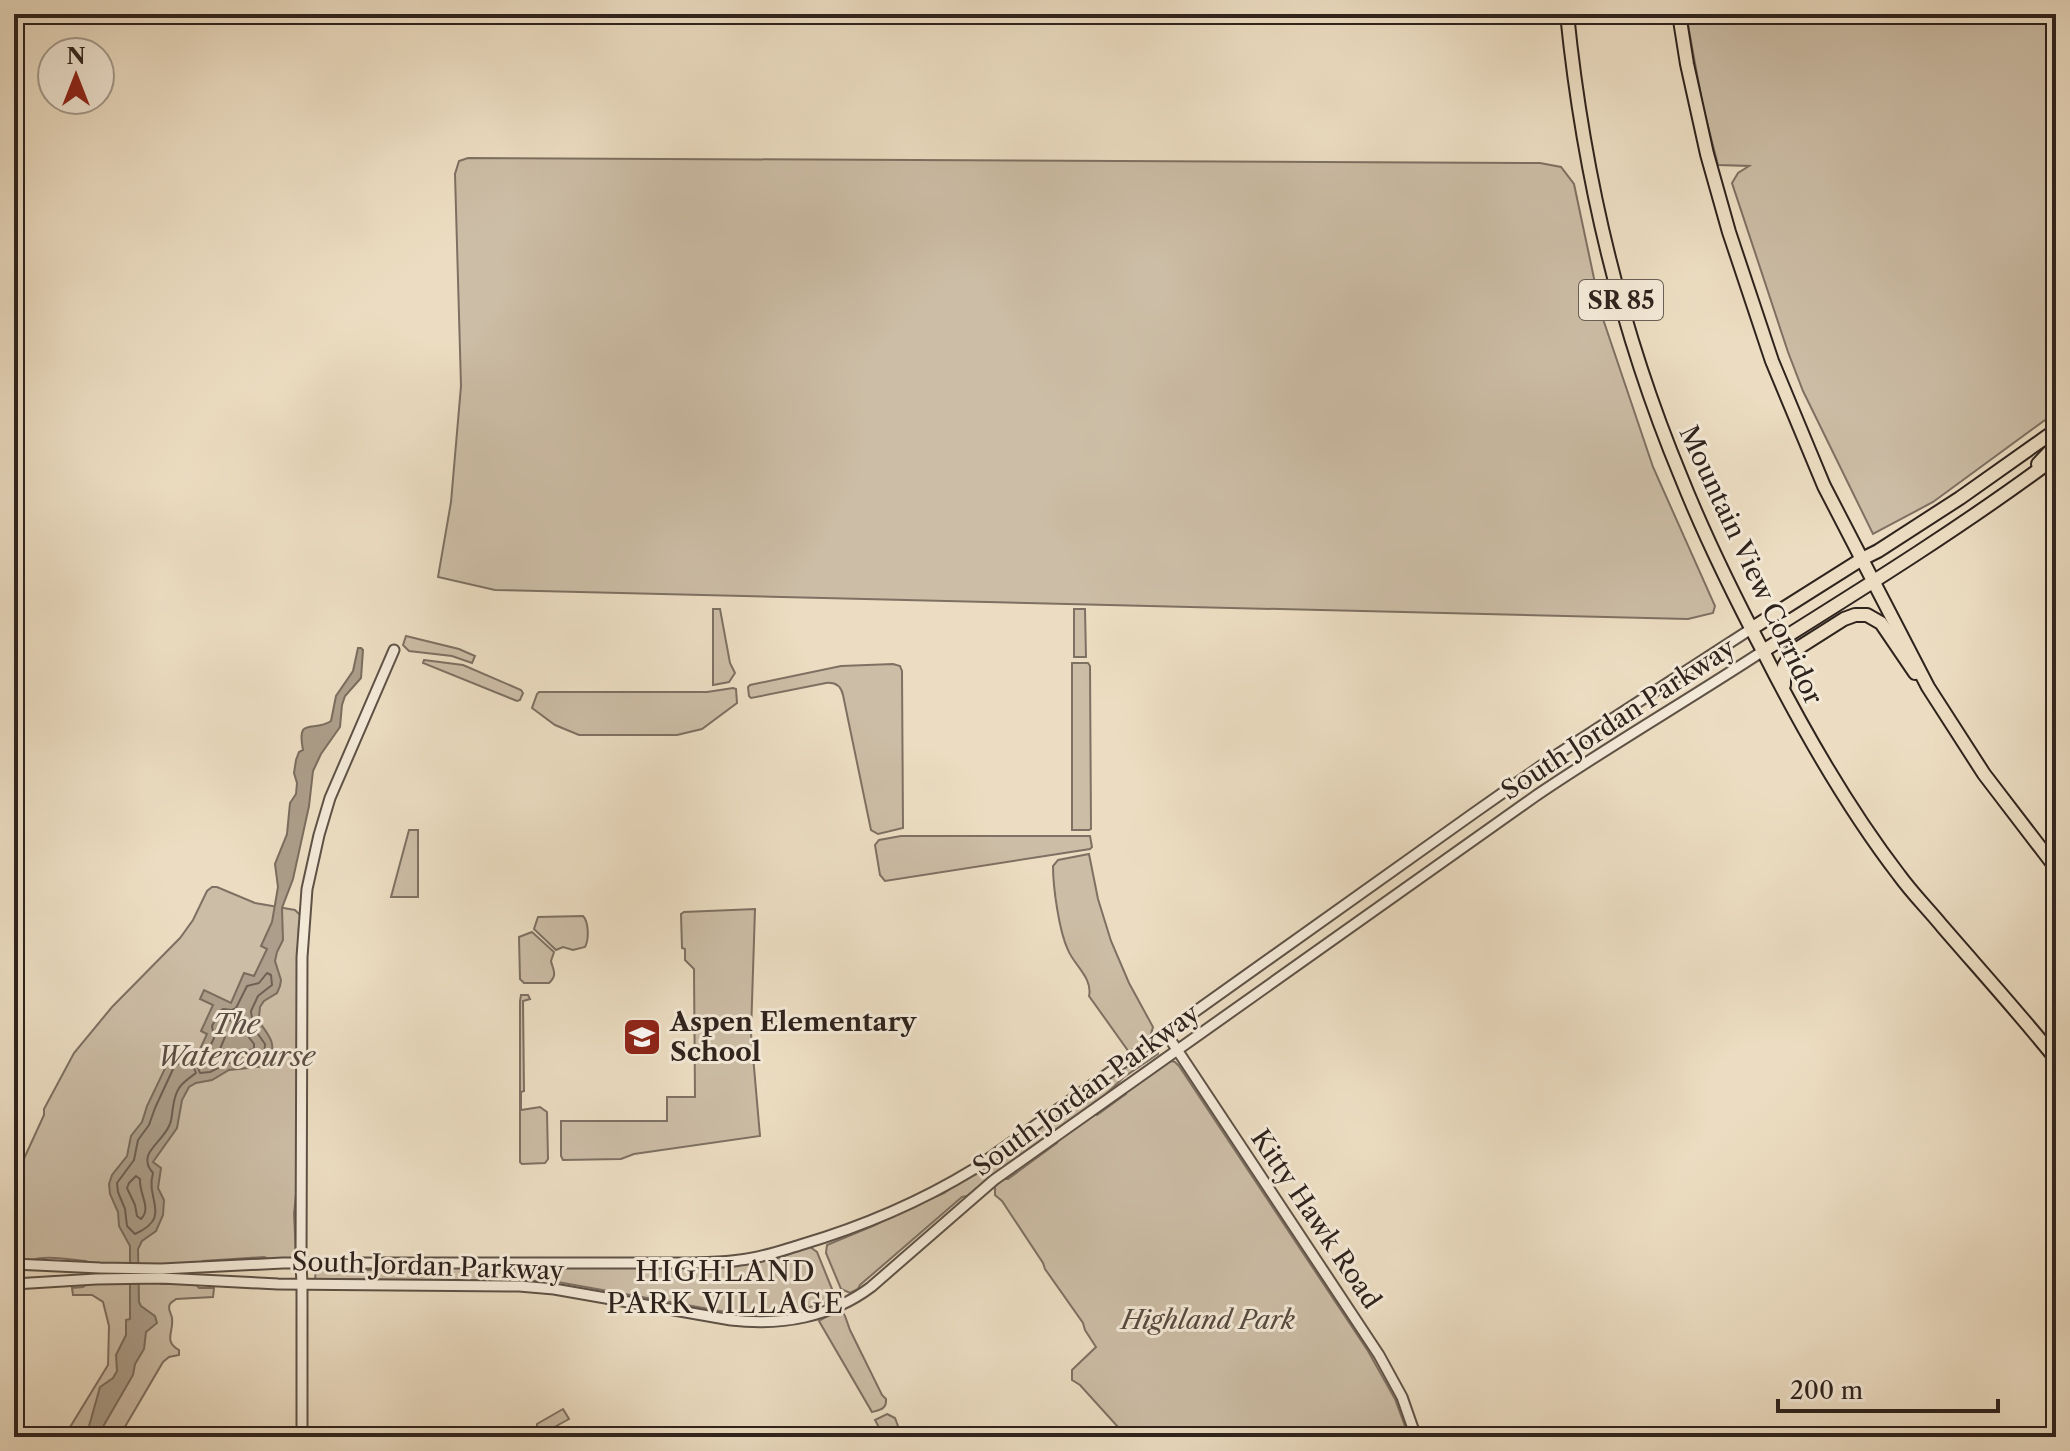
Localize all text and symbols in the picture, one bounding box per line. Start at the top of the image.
north arrow [36,36,116,116]
text: N [66,43,86,70]
road number: SR 85 [1579,280,1663,320]
street label: Mountain View Corridor [1672,421,1830,709]
street label: South Jordan Parkway [1495,631,1741,807]
street label: South Jordan Parkway [966,997,1206,1183]
place label: Aspen Elementary School [669,1006,917,1068]
water label: The Watercourse [157,1007,317,1073]
school or university icon: Aspen Elementary School [621,1016,663,1058]
street label: Kitty Hawk Road [1244,1123,1388,1315]
street label: South Jordan Parkway [291,1245,565,1287]
district label: HIGHLAND PARK VILLAGE [607,1254,845,1320]
park label: Highland Park [1119,1304,1296,1336]
scale bar [1778,1363,1998,1413]
text: 200 m [1790,1376,1863,1405]

